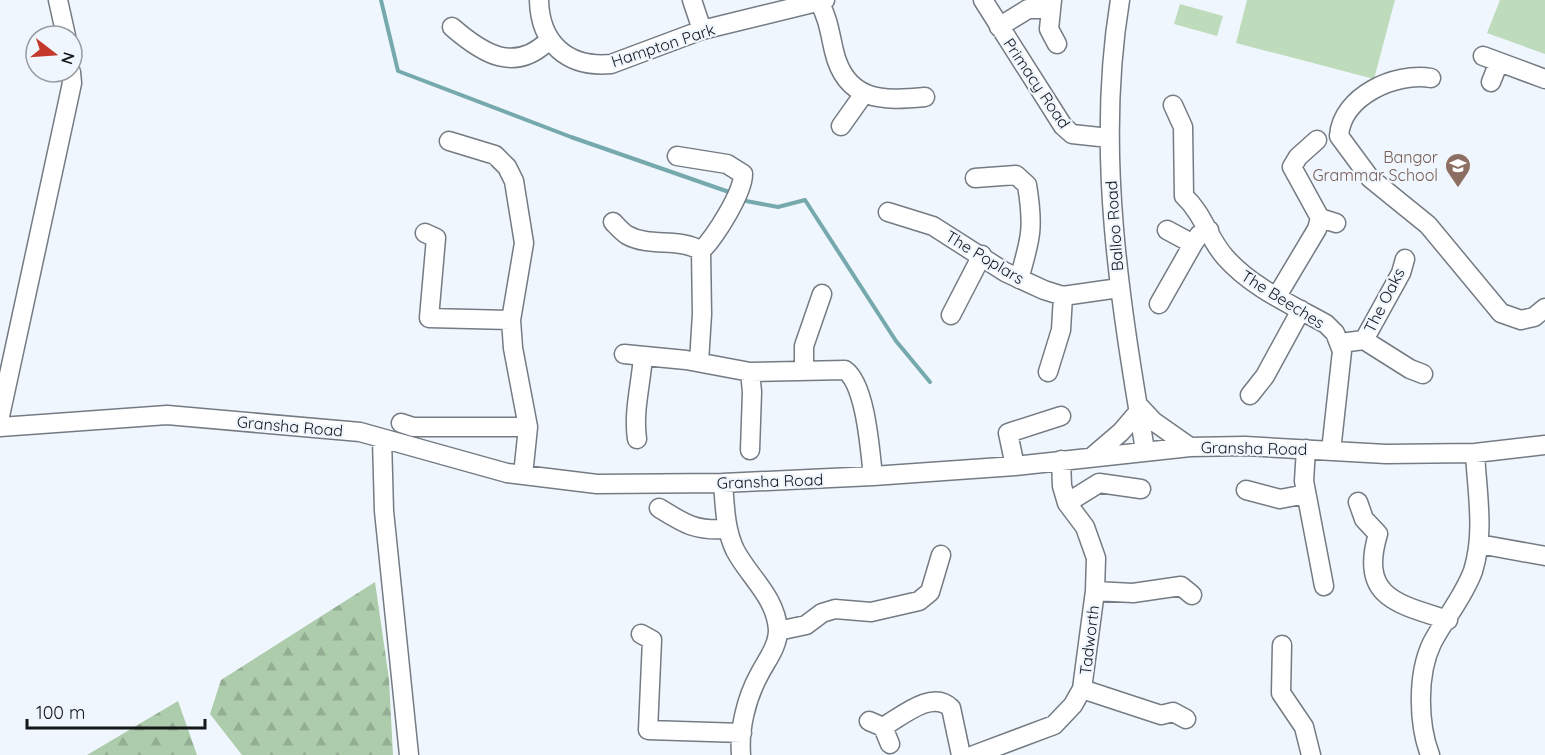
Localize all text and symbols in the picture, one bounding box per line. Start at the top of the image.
street label: Hampton Park [609,19,717,71]
north arrow [24,24,84,84]
street label: Primacy Road [999,34,1075,132]
text: N [57,50,80,67]
place label: Bangor Grammar School [1312,147,1438,185]
school or university icon: Bangor Grammar School [1443,151,1473,189]
street label: Balloo Road [1101,180,1127,272]
street label: The Poplars [942,226,1028,288]
street label: The Oaks [1359,264,1409,336]
street label: The Beeches [1238,265,1328,333]
street label: Gransha Road [236,411,344,441]
street label: Gransha Road [1201,437,1307,459]
street label: Gransha Road [716,469,824,493]
street label: Tadworth [1075,604,1103,676]
scale bar [27,692,206,730]
text: 100 m [36,701,85,724]

